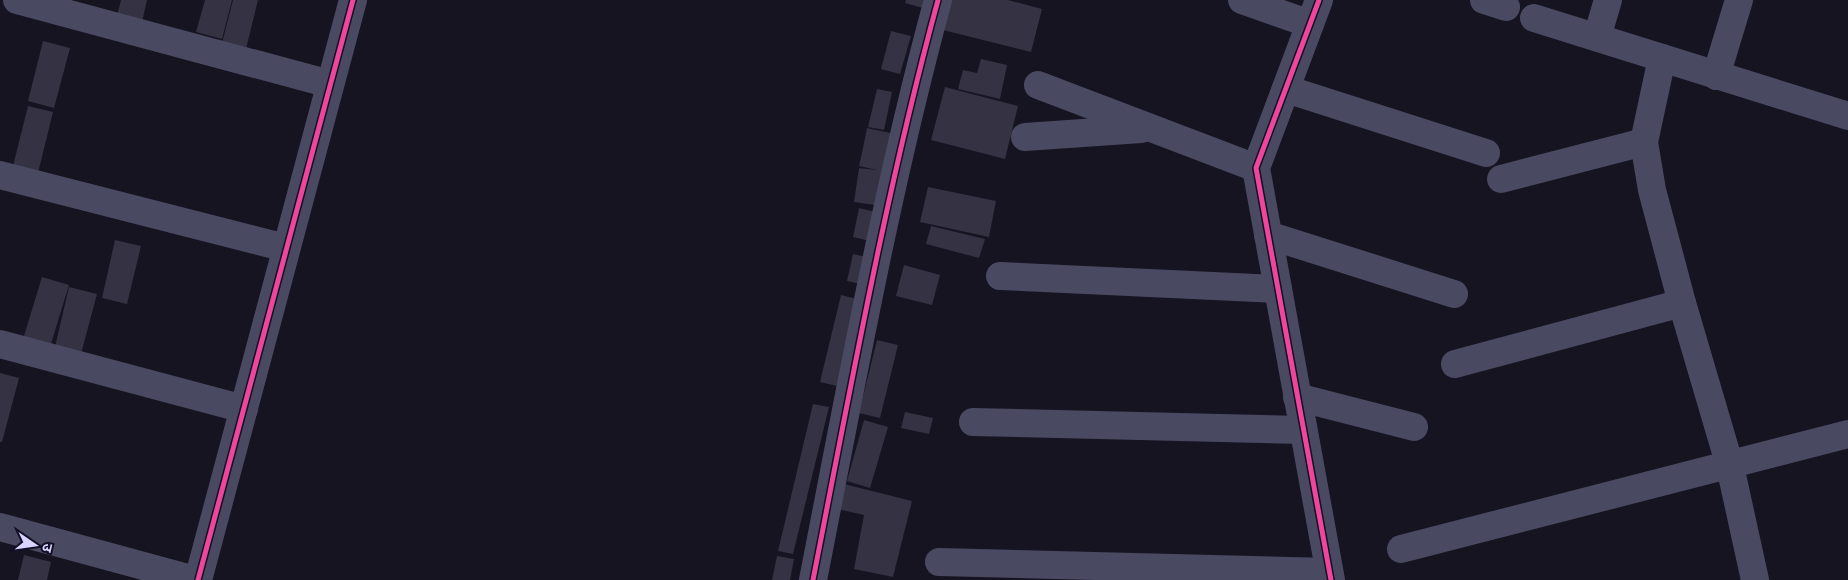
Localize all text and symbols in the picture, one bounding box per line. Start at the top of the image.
north arrow [10,520,60,570]
text: उ [38,542,58,555]

